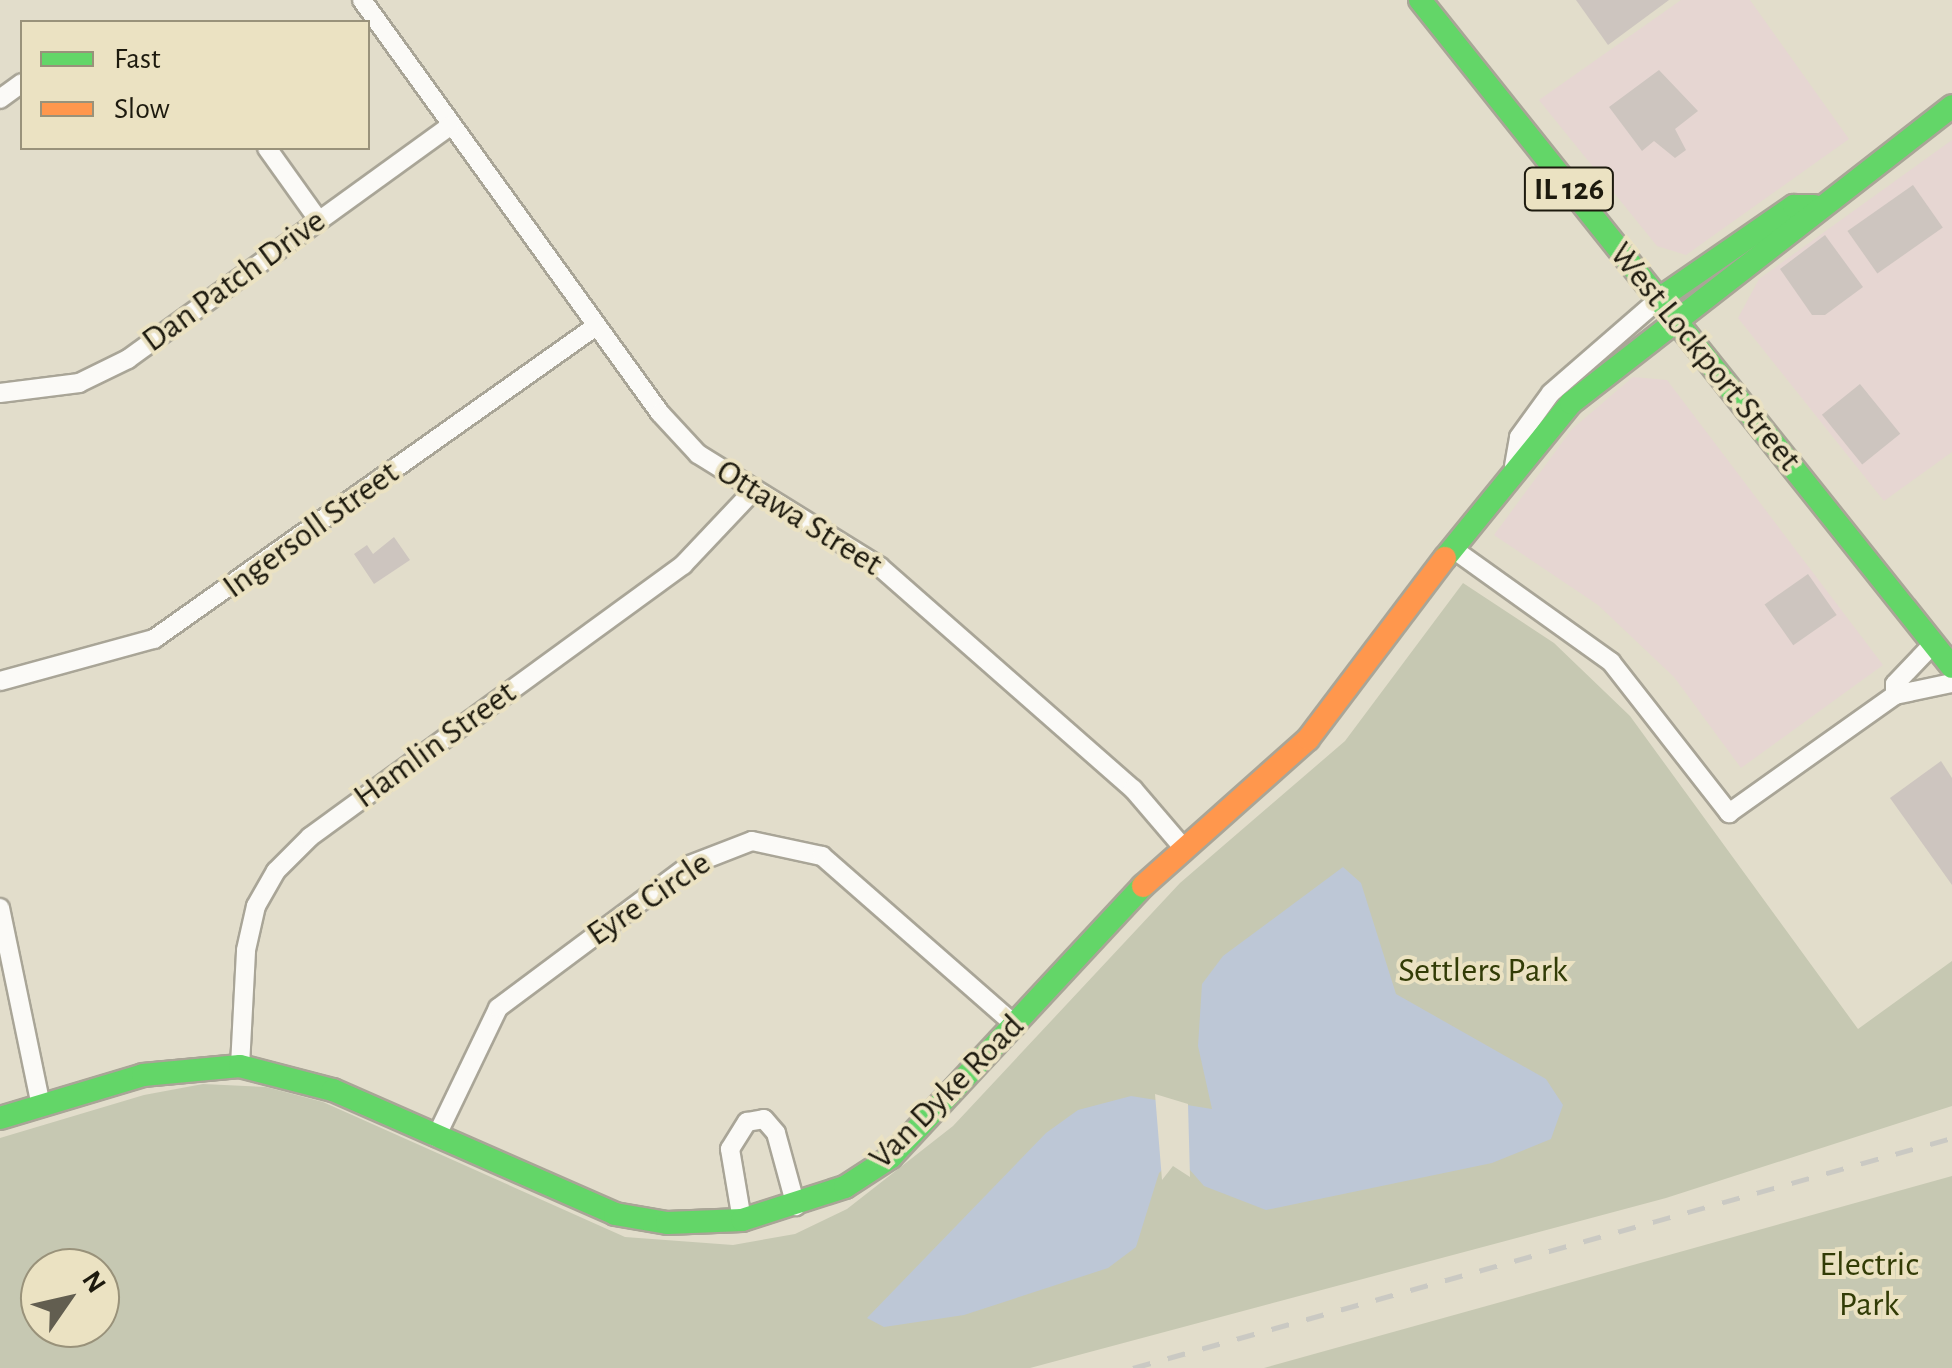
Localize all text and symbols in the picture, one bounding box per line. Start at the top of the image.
legend [20,20,370,150]
text: Fast [114,44,161,74]
text: Slow [114,94,170,124]
road number: IL 126 [1522,162,1616,216]
street label: Dan Patch Drive [134,200,334,362]
street label: West Lockport Street [1600,234,1810,480]
street label: Ottawa Street [708,450,890,586]
street label: Ingersoll Street [215,452,407,608]
street label: Hamlin Street [346,672,524,818]
street label: Eyre Circle [579,842,719,956]
park label: Settlers Park [1398,950,1568,992]
street label: Van Dyke Road [861,1006,1033,1178]
park label: Electric Park [1819,1244,1919,1326]
north arrow [20,1248,120,1348]
text: N [76,1266,110,1298]

